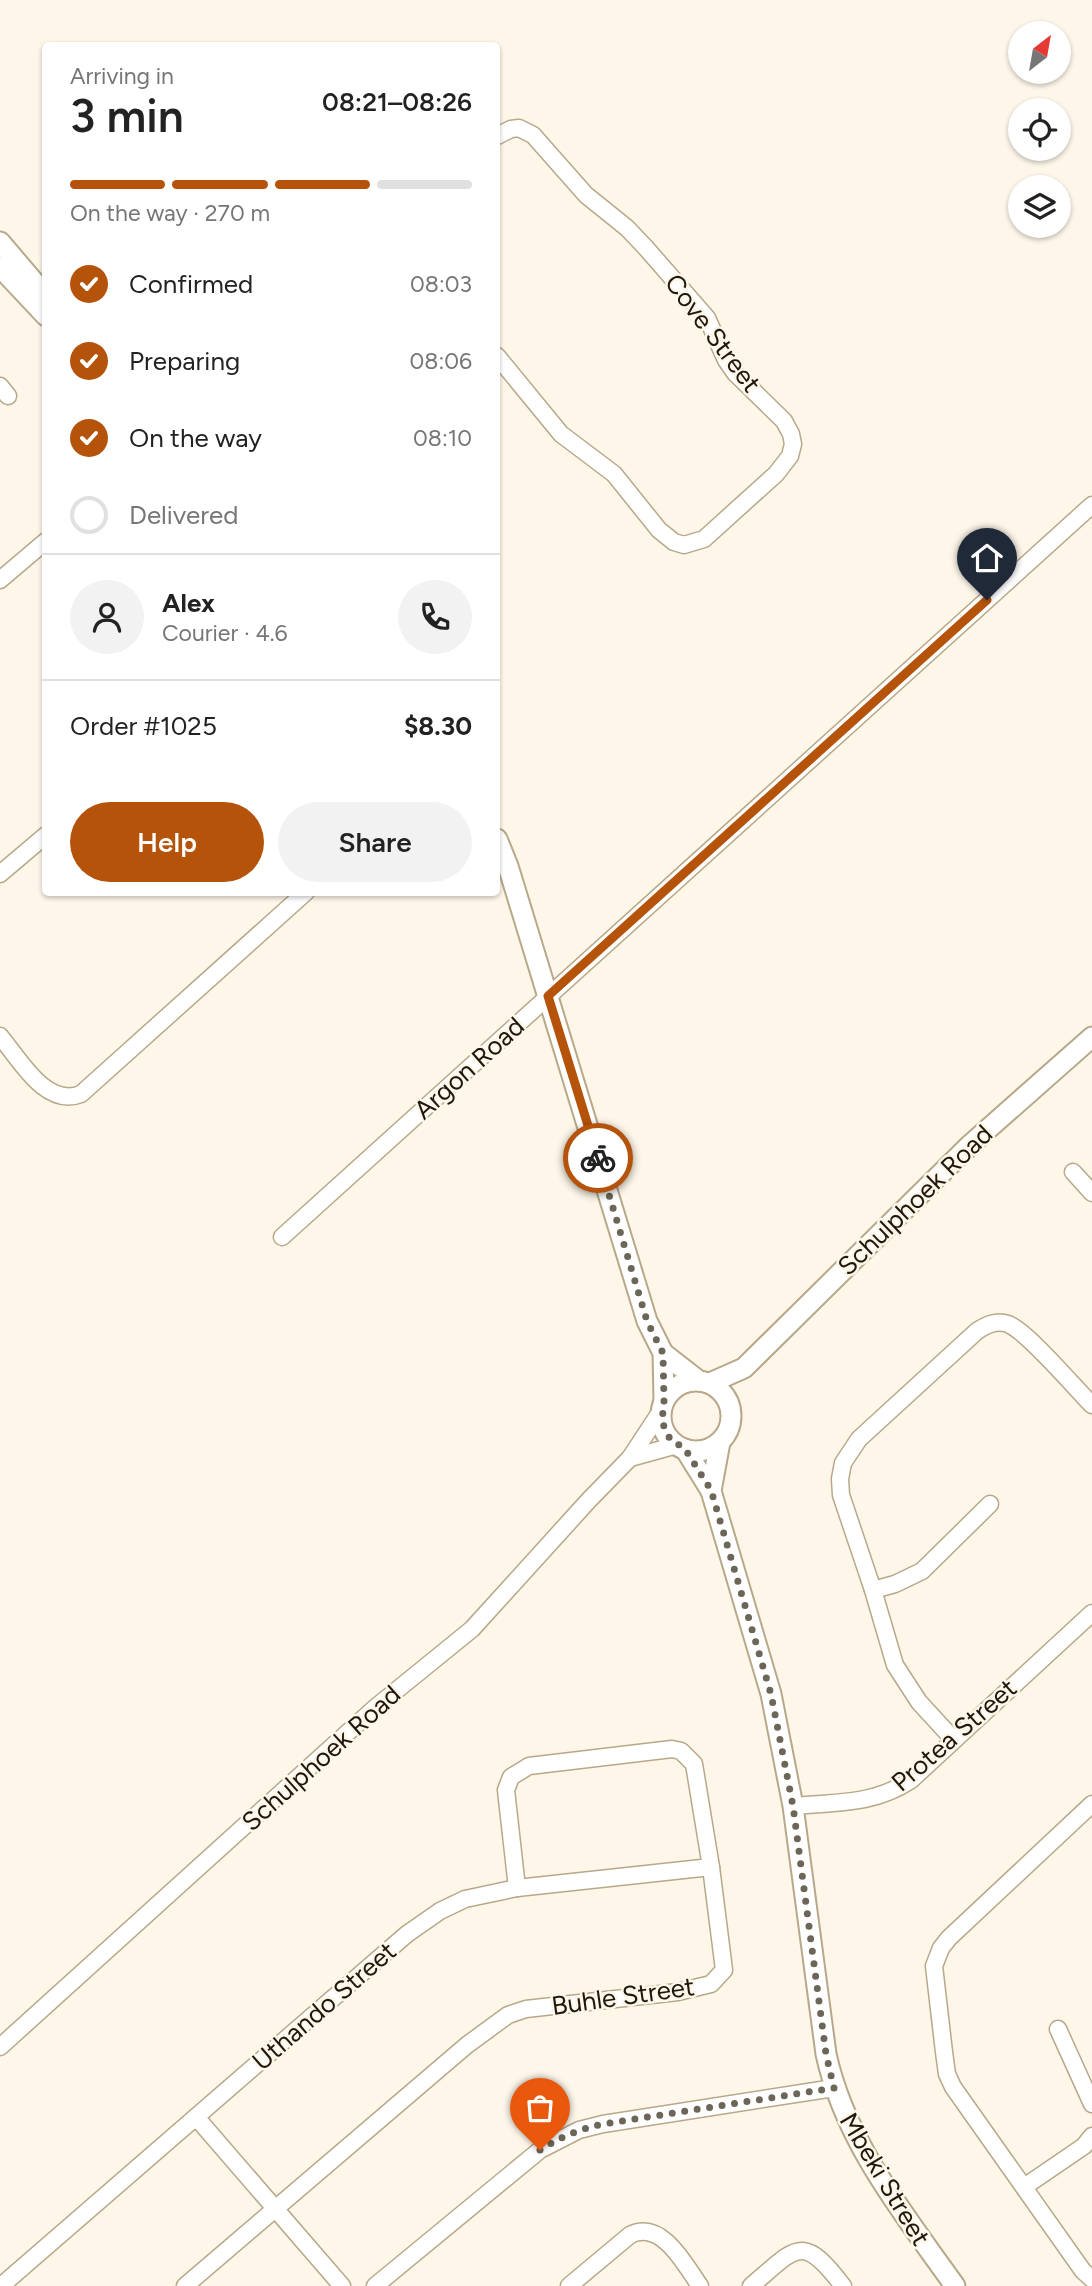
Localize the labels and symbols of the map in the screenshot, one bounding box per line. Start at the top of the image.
north arrow [1008,21,1071,84]
street label: Cove Street [658,267,768,399]
pin [957,528,1017,600]
street label: Argon Road [407,1010,531,1126]
street label: Schulphoek Road [831,1118,999,1282]
courier [563,1123,633,1193]
street label: Protea Street [885,1672,1023,1798]
street label: Schulphoek Road [235,1678,407,1838]
street label: Uthando Street [246,1935,403,2077]
street label: Buhle Street [549,1970,697,2022]
pin [510,2078,570,2150]
street label: Mbeki Street [833,2107,937,2251]

